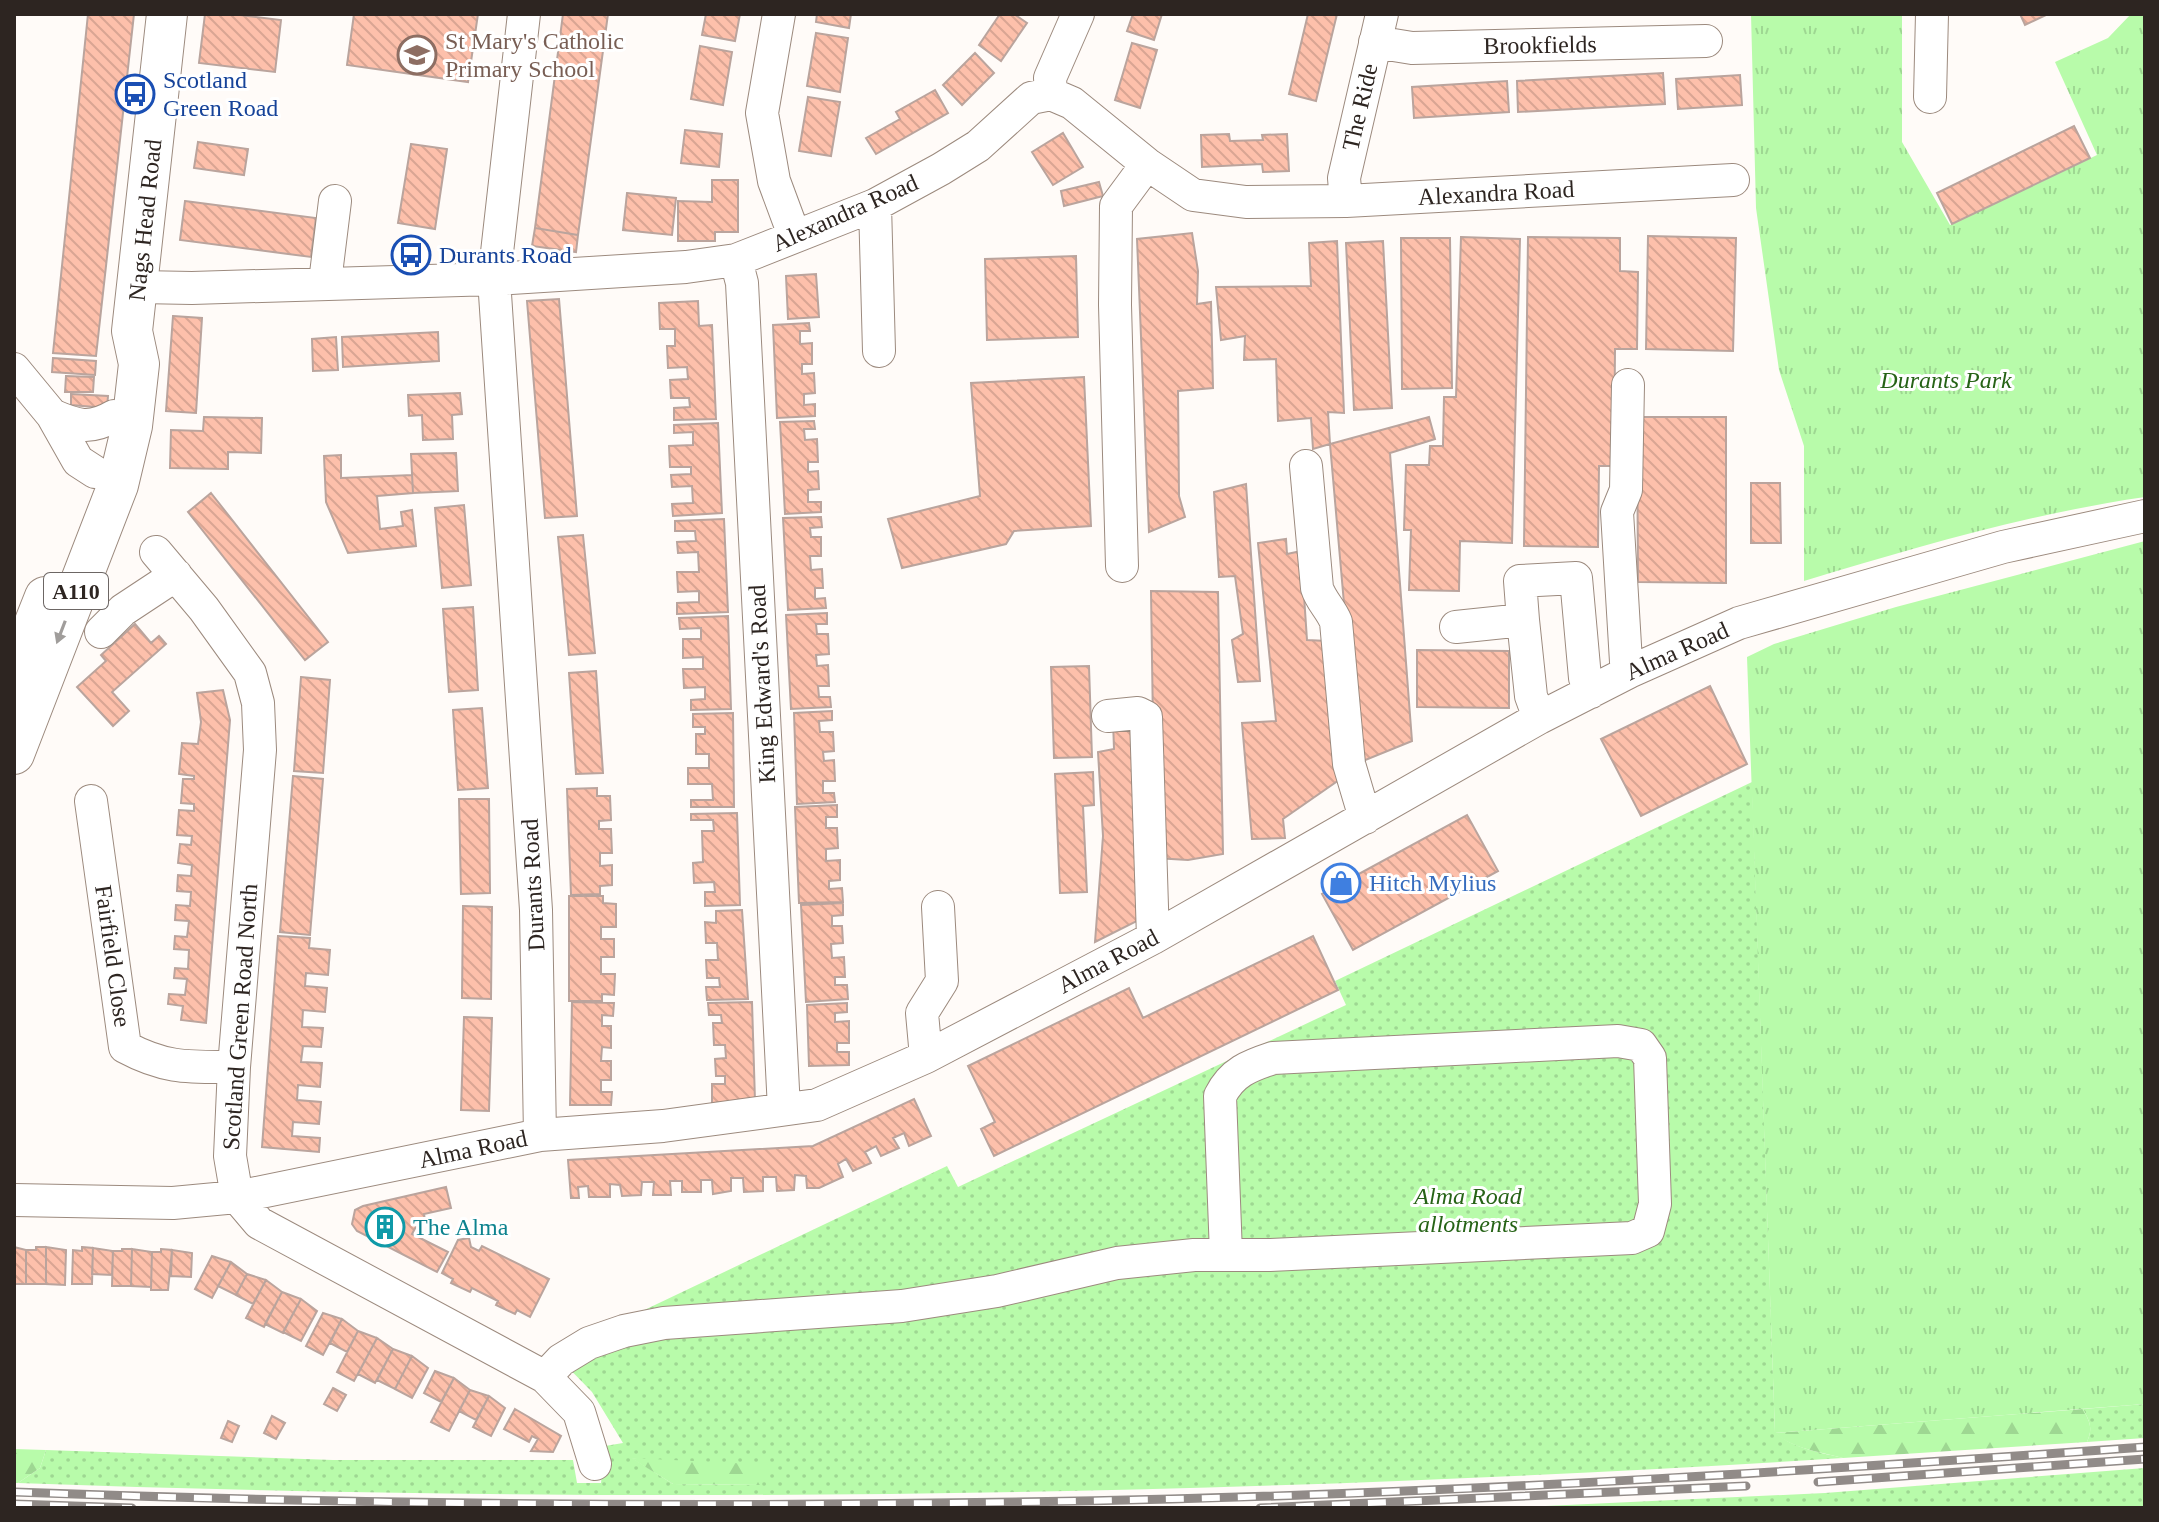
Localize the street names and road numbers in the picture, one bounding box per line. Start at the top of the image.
street label: Brookfields [1483,31,1597,59]
street label: The Ride [1337,61,1383,153]
street label: Nags Head Road [124,138,166,302]
street label: Alexandra Road [768,169,922,257]
street label: Alexandra Road [1417,176,1575,210]
road number: A110 [44,573,108,609]
street label: King Edward's Road [744,584,780,784]
street label: Alma Road [1621,617,1733,685]
street label: Durants Road [517,818,549,952]
street label: Fairfield Close [90,883,136,1029]
street label: Scotland Green Road North [218,883,262,1151]
street label: Alma Road [1053,924,1163,998]
street label: Alma Road [417,1125,529,1173]

